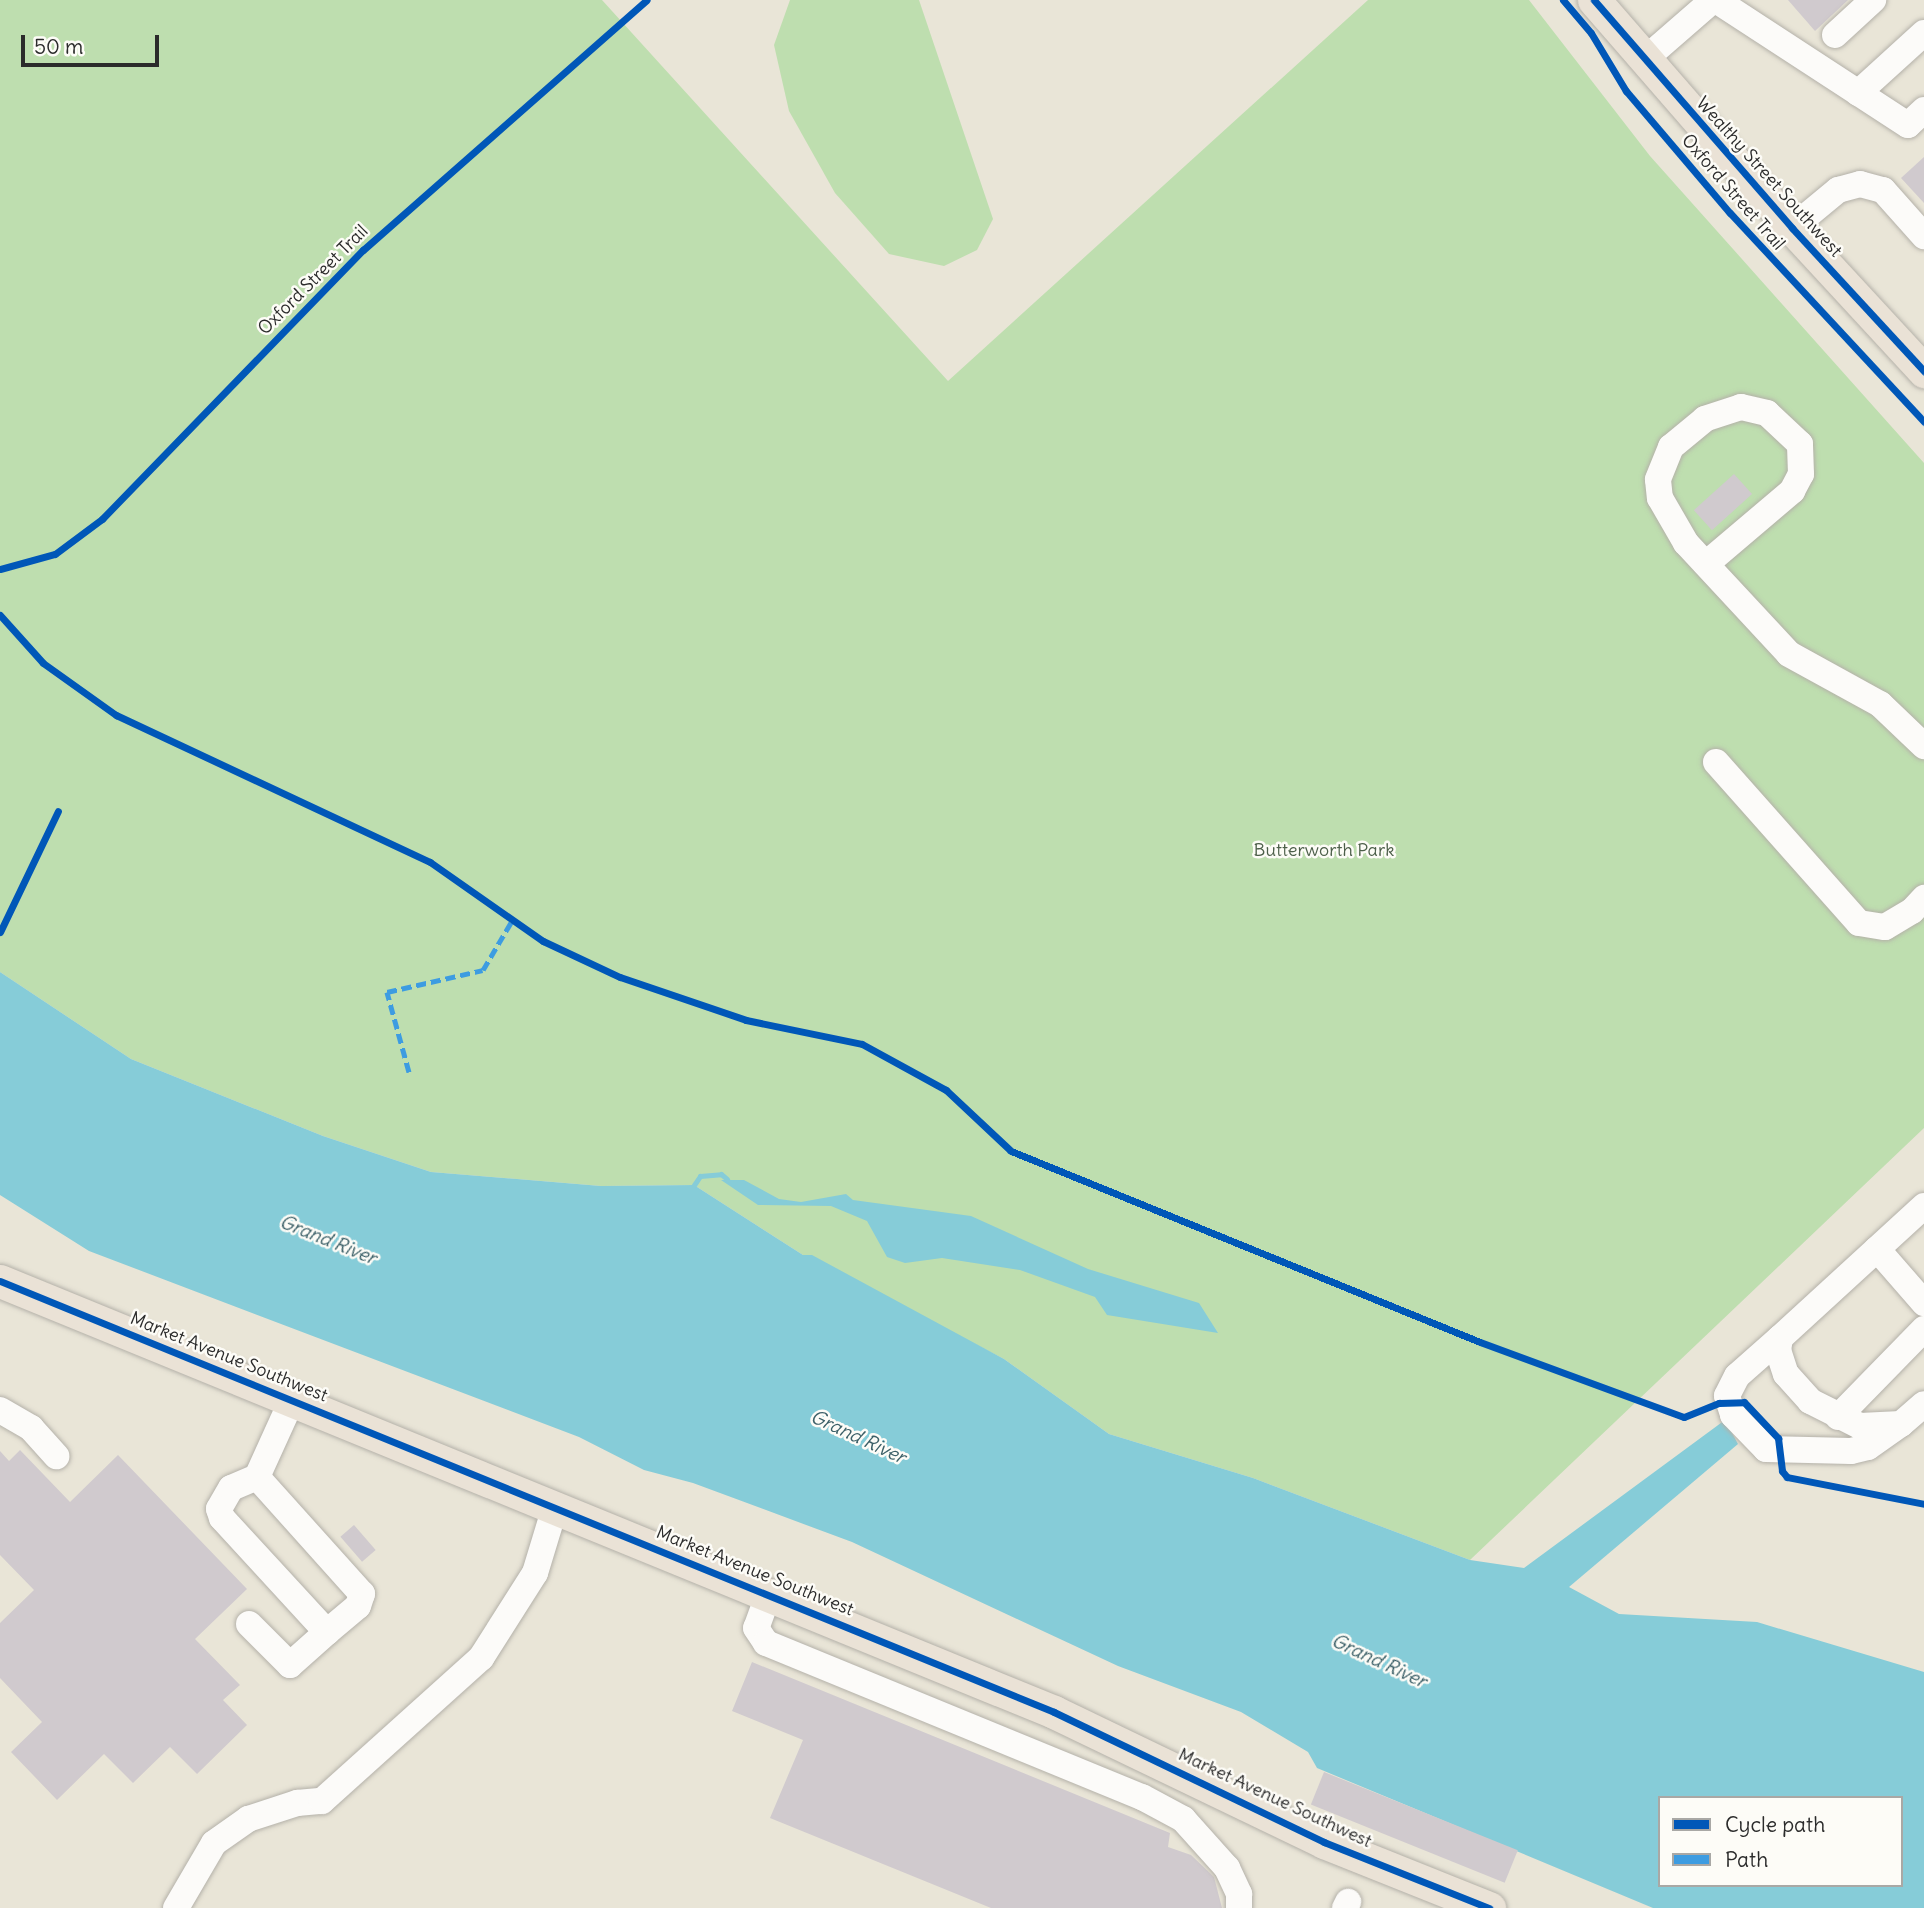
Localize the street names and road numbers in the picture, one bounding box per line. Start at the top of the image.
street label: Wealthy Street Southwest [1691,92,1847,262]
street label: Oxford Street Trail [1677,130,1789,254]
street label: Oxford Street Trail [254,221,372,339]
street label: Market Avenue Southwest [127,1307,331,1407]
street label: Market Avenue Southwest [653,1521,857,1621]
street label: Market Avenue Southwest [1175,1744,1375,1852]

